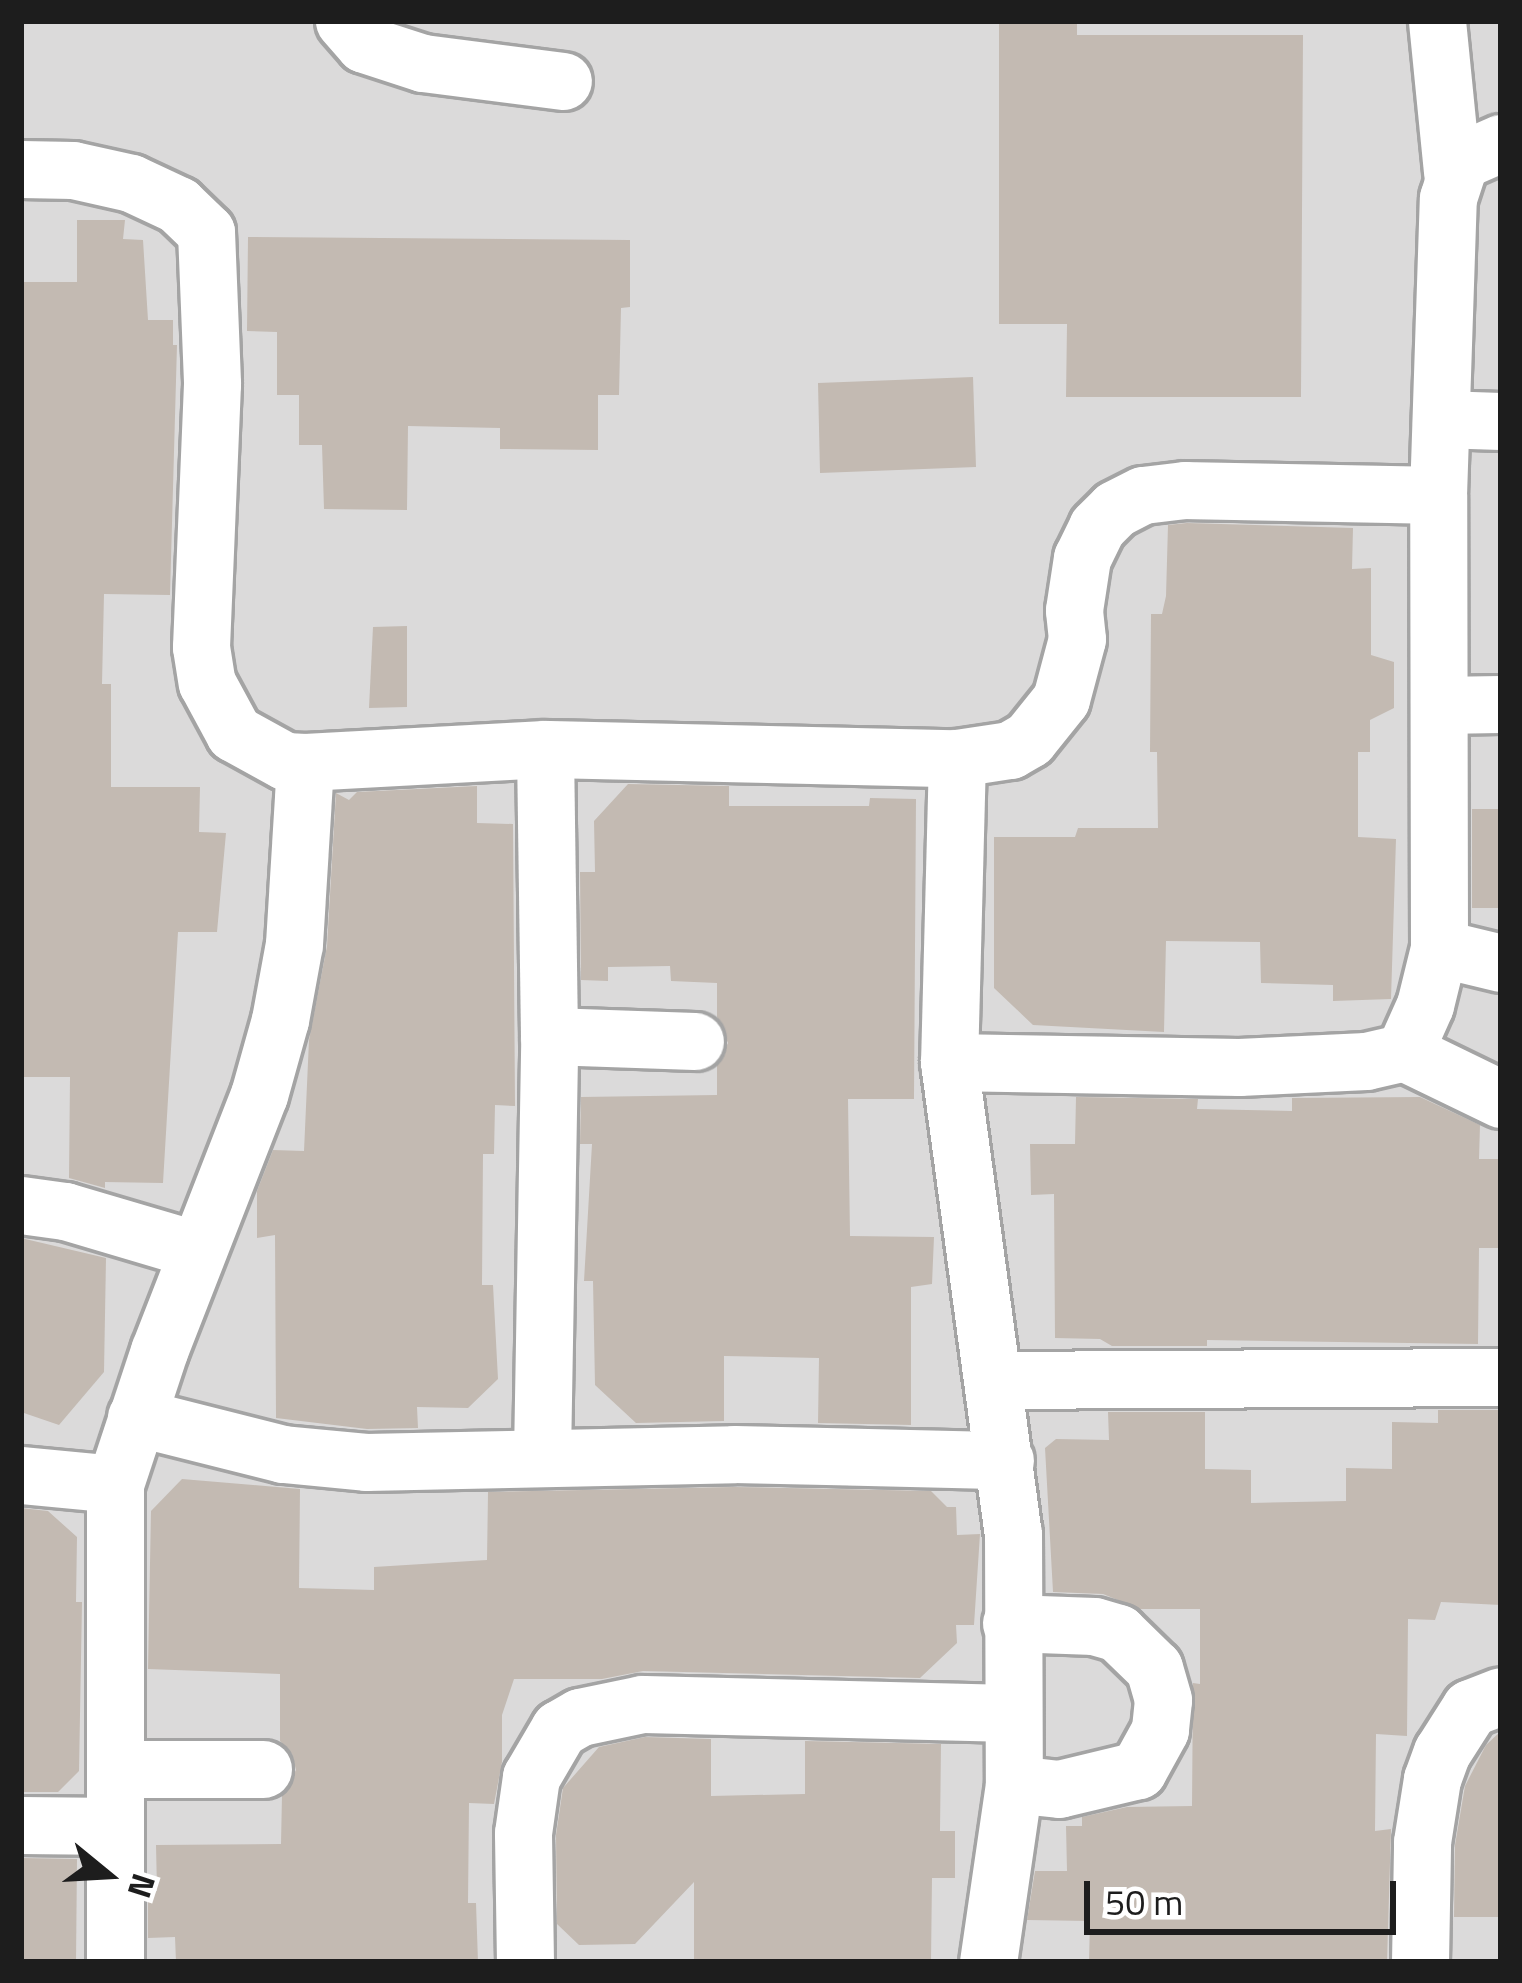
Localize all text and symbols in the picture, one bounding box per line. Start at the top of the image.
north arrow [48,1815,168,1935]
scale bar [1090,1857,1402,1931]
text: N [115,1868,170,1905]
text: 50 m [1105,1874,1183,1929]

